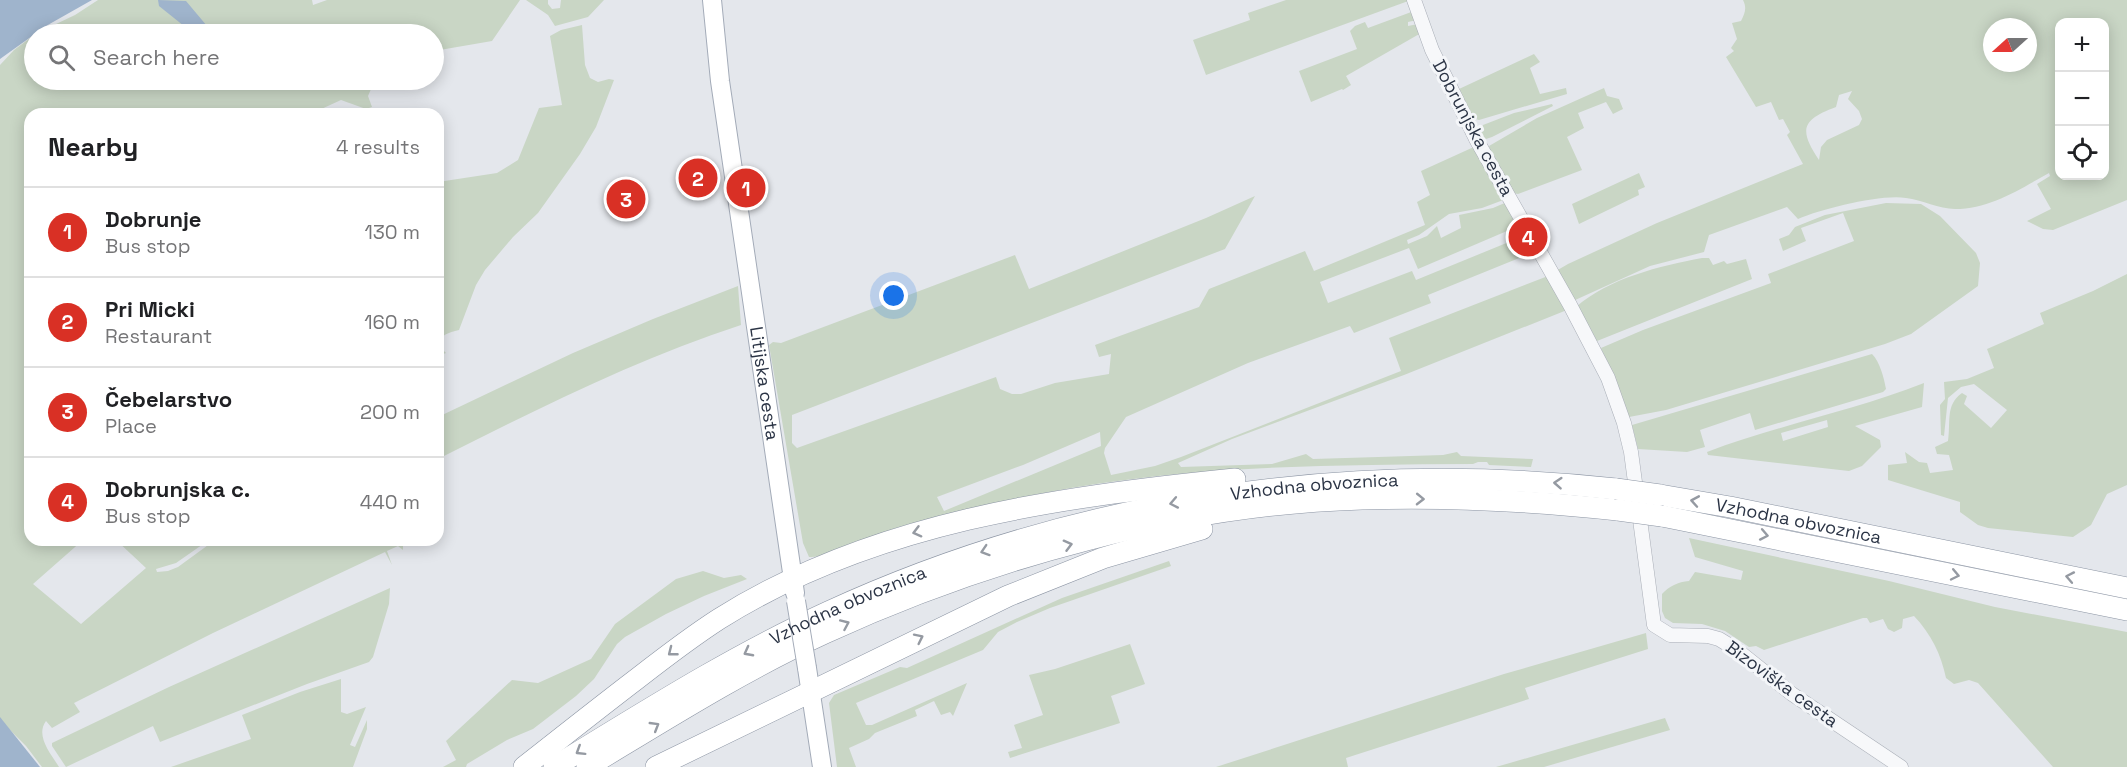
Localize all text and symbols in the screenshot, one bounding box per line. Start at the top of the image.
north arrow [1983,18,2037,72]
map controls [2055,18,2109,180]
button: + [2055,18,2109,72]
search box [24,24,444,90]
icon: search [45,41,78,74]
text: Search here [93,43,220,71]
street label: Dobrunjska cesta [1428,56,1519,200]
button: − [2055,72,2109,126]
button: locate [2055,126,2109,180]
text: Nearby [48,130,138,164]
text: 4 results [336,134,420,160]
pin: 2 [678,156,718,201]
pin: 1 [726,166,766,210]
pin: 3 [606,176,646,222]
text: Dobrunje [105,205,202,233]
pin: 4 [1508,214,1547,260]
text: 1 [63,219,72,245]
text: 130 m [364,219,420,245]
text: Bus stop [105,233,191,259]
your location [879,281,908,310]
text: Pri Micki [105,295,195,323]
text: 2 [62,309,73,335]
text: 160 m [364,309,420,335]
text: Restaurant [105,323,212,349]
street label: Litijska cesta [745,325,784,442]
text: Čebelarstvo [105,385,232,413]
text: 3 [61,399,74,425]
text: 200 m [360,399,420,425]
text: Place [105,413,157,439]
street label: Vzhodna obvoznica [1229,468,1399,505]
text: Dobrunjska c. [105,475,250,503]
one-way arrow [1553,477,1562,490]
text: 4 [61,489,74,515]
text: 440 m [360,489,420,515]
one-way arrow [1415,493,1424,505]
street label: Vzhodna obvoznica [1714,493,1884,549]
one-way arrow [1690,495,1700,508]
one-way arrow [1170,496,1180,509]
text: Bus stop [105,503,191,529]
one-way arrow [912,525,923,537]
one-way arrow [1759,528,1769,541]
one-way arrow [1062,540,1073,552]
one-way arrow [980,543,991,556]
street label: Vzhodna obvoznica [766,560,929,650]
one-way arrow [1950,568,1960,581]
one-way arrow [2065,571,2075,584]
one-way arrow [839,619,850,631]
one-way arrow [913,634,924,646]
street label: Bizoviška cesta [1722,635,1843,732]
one-way arrow [744,644,755,656]
one-way arrow [667,645,678,656]
one-way arrow [649,721,659,733]
one-way arrow [576,743,586,755]

